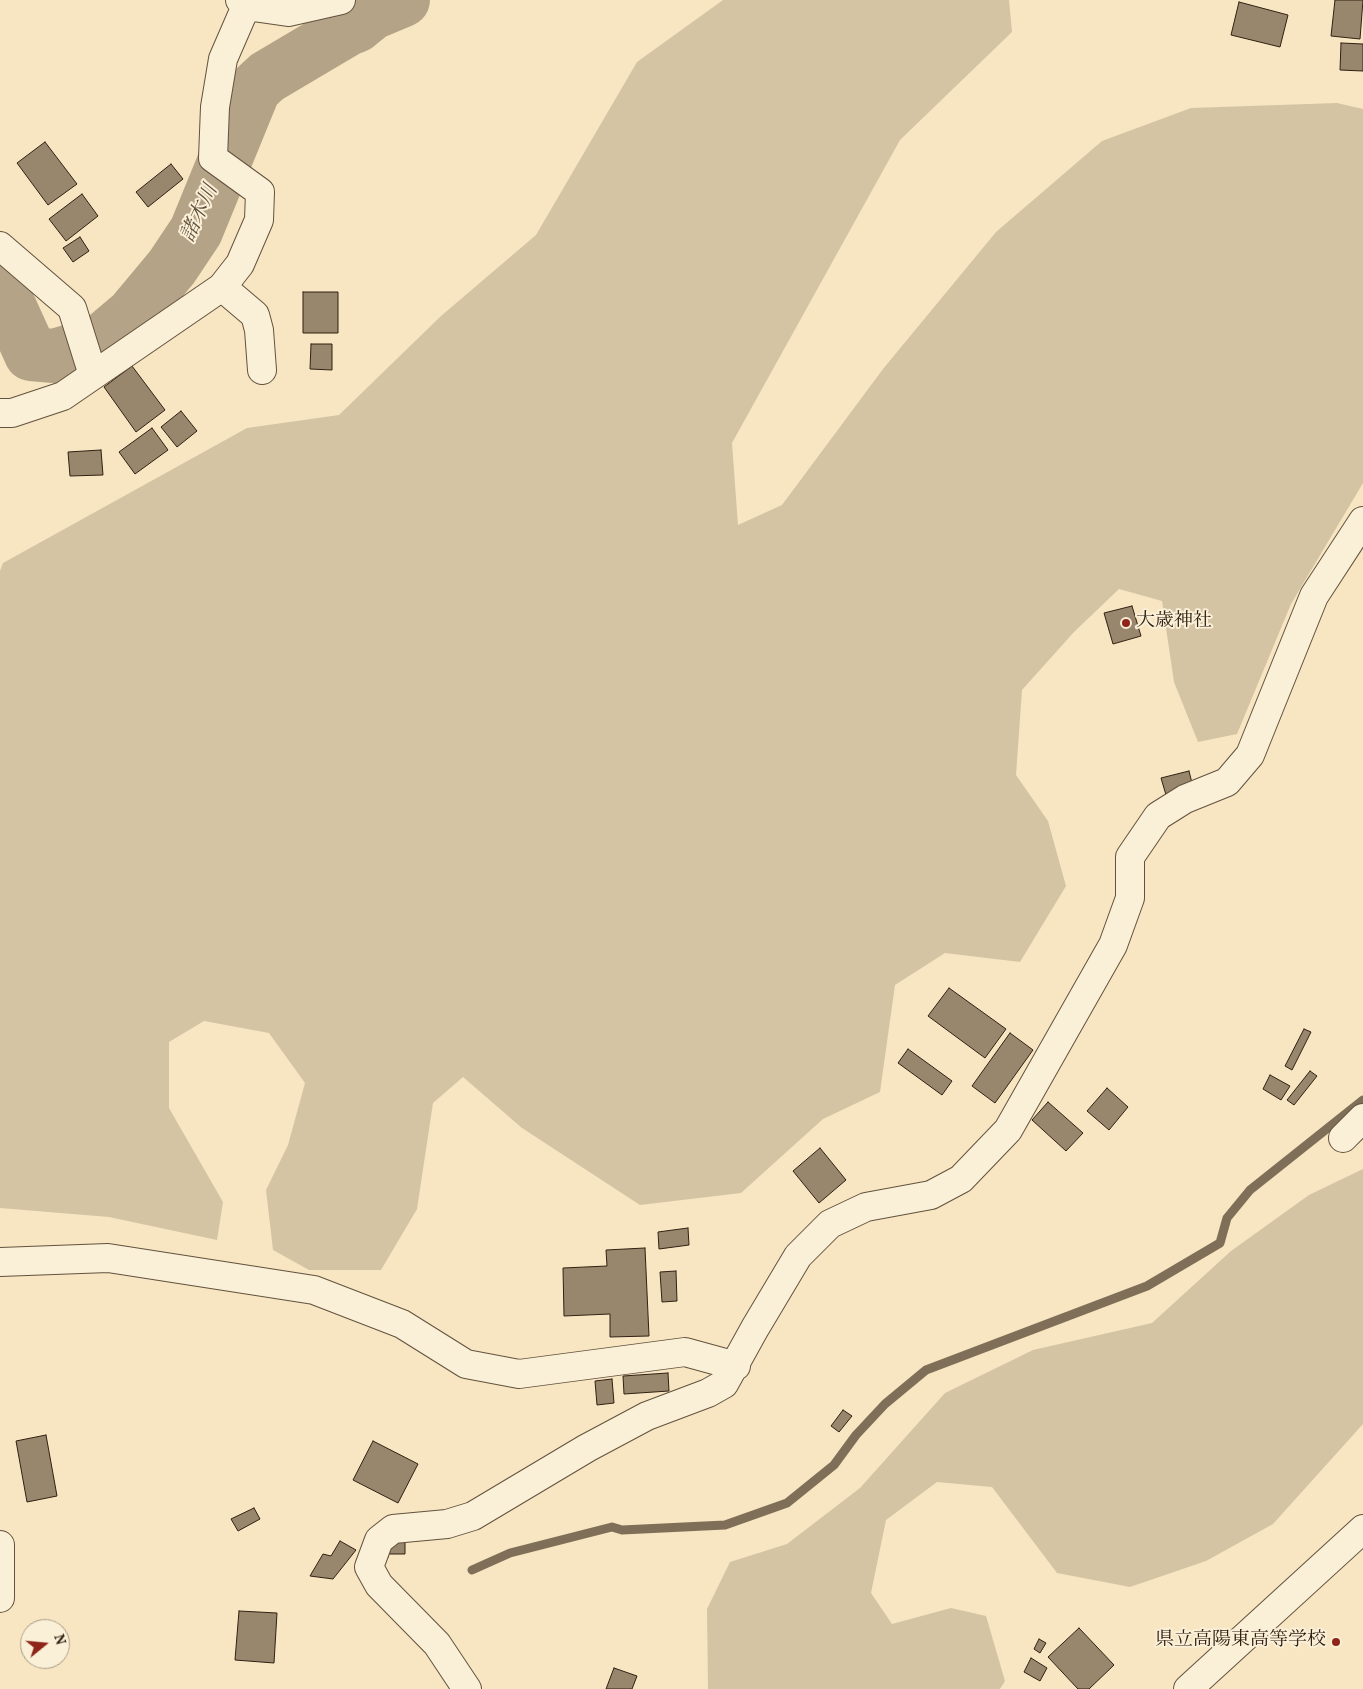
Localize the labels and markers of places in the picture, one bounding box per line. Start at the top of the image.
place label: 大歳神社 [1136,612,1212,634]
marker: 大歳神社 [1120,617,1132,629]
place label: 県立高陽東高等学校 [1155,1631,1326,1653]
marker: 県立高陽東高等学校 [1330,1636,1342,1648]

